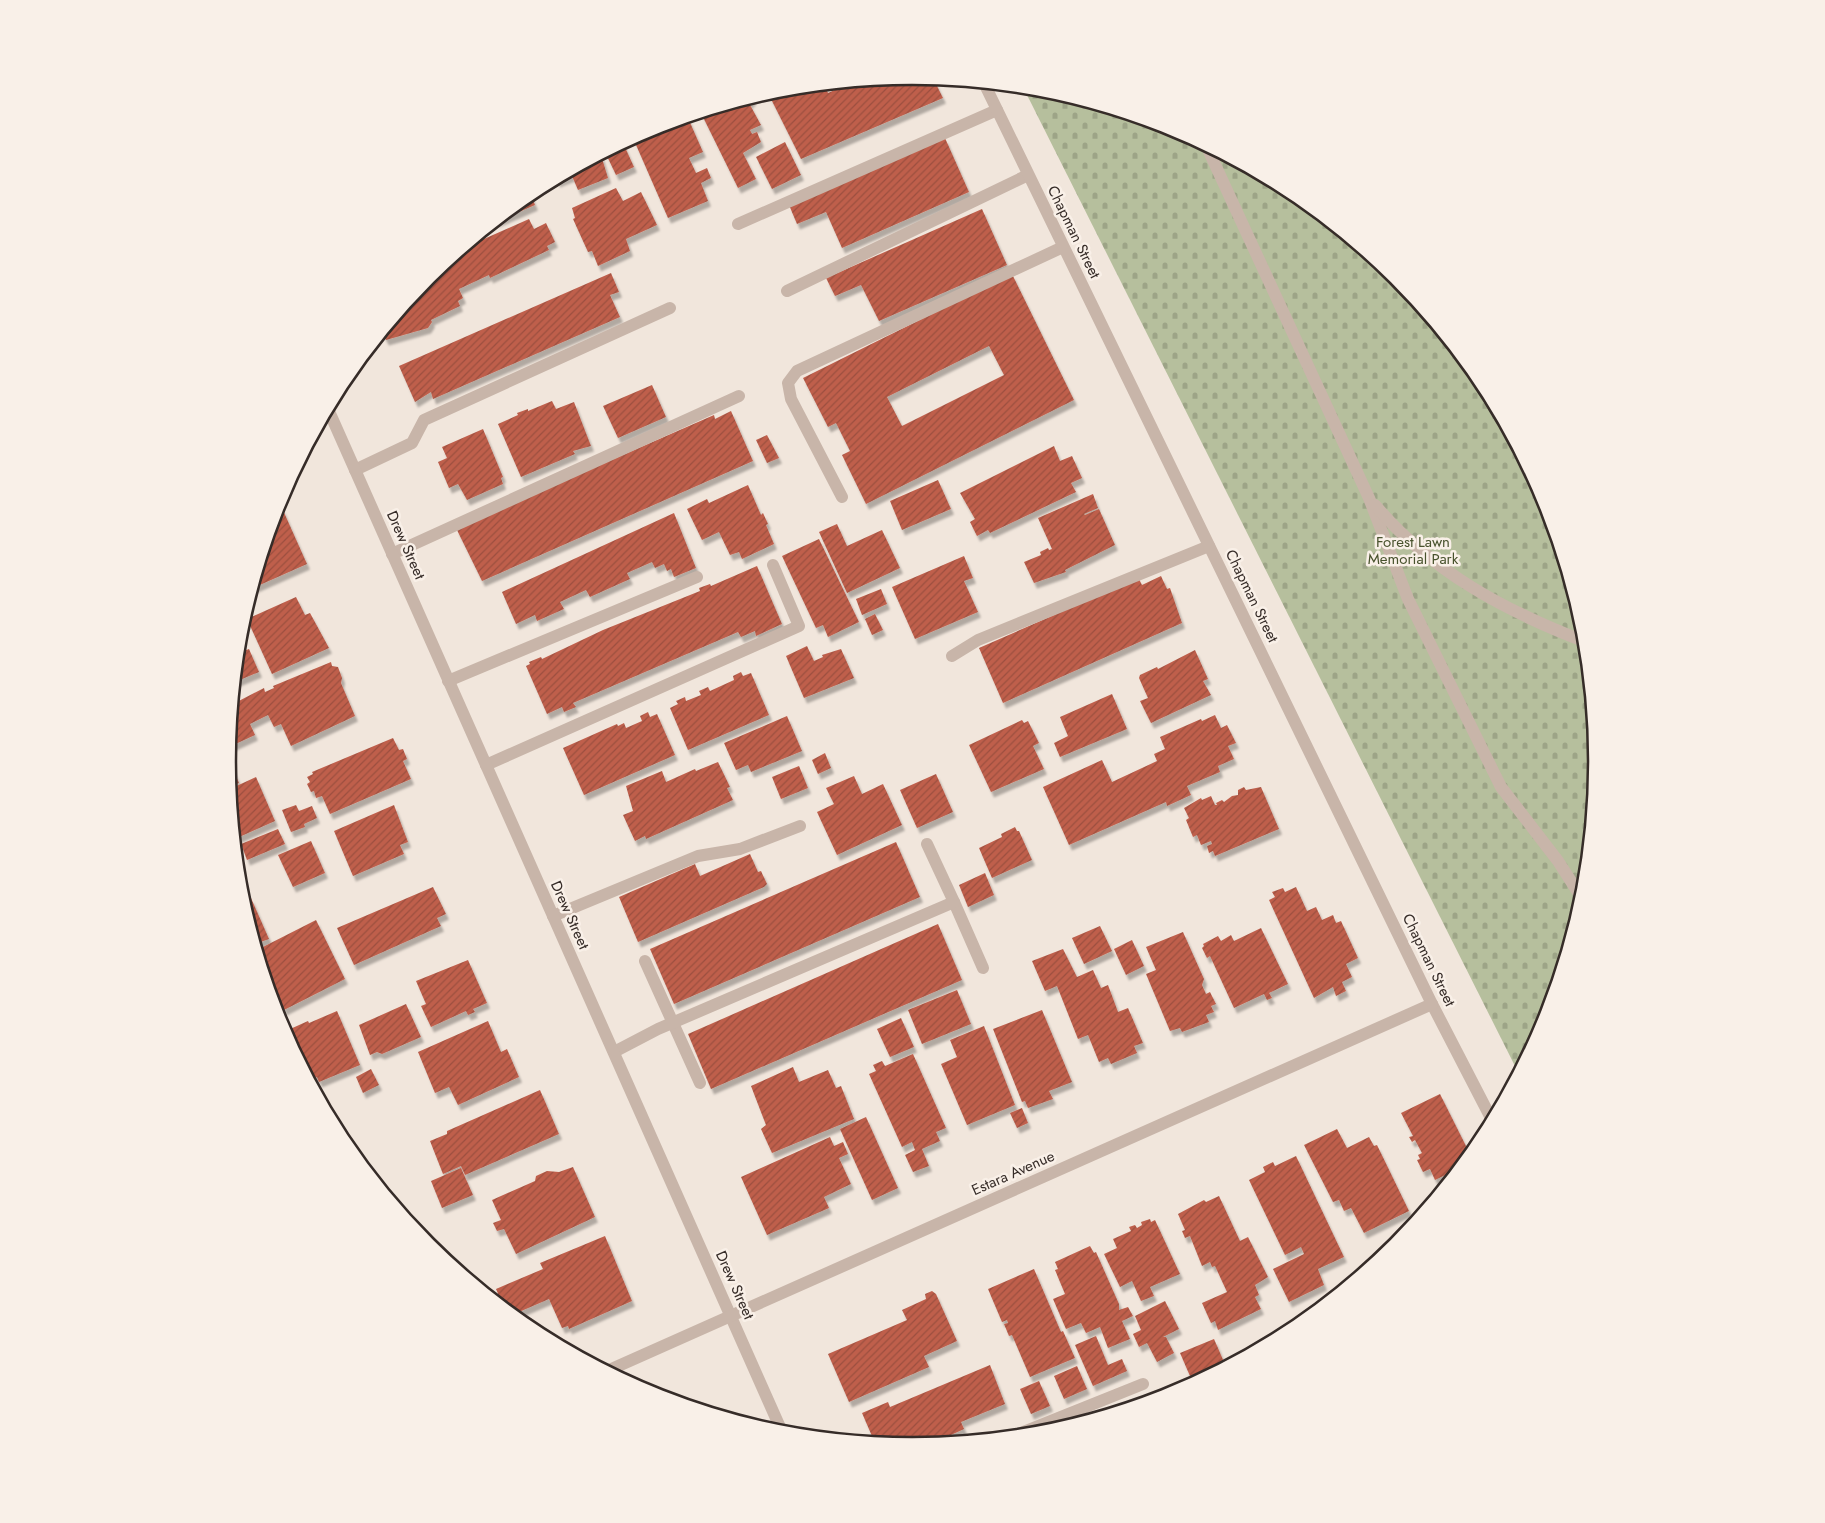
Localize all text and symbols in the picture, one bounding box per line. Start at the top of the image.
street label: Chapman Street [1042,182,1106,283]
street label: Drew Street [381,507,431,583]
park label: Forest Lawn Memorial Park [1368,531,1459,570]
street label: Chapman Street [1220,546,1284,647]
street label: Drew Street [545,877,595,953]
street label: Chapman Street [1397,910,1461,1011]
street label: Estara Avenue [968,1145,1058,1201]
street label: Drew Street [710,1247,760,1323]

